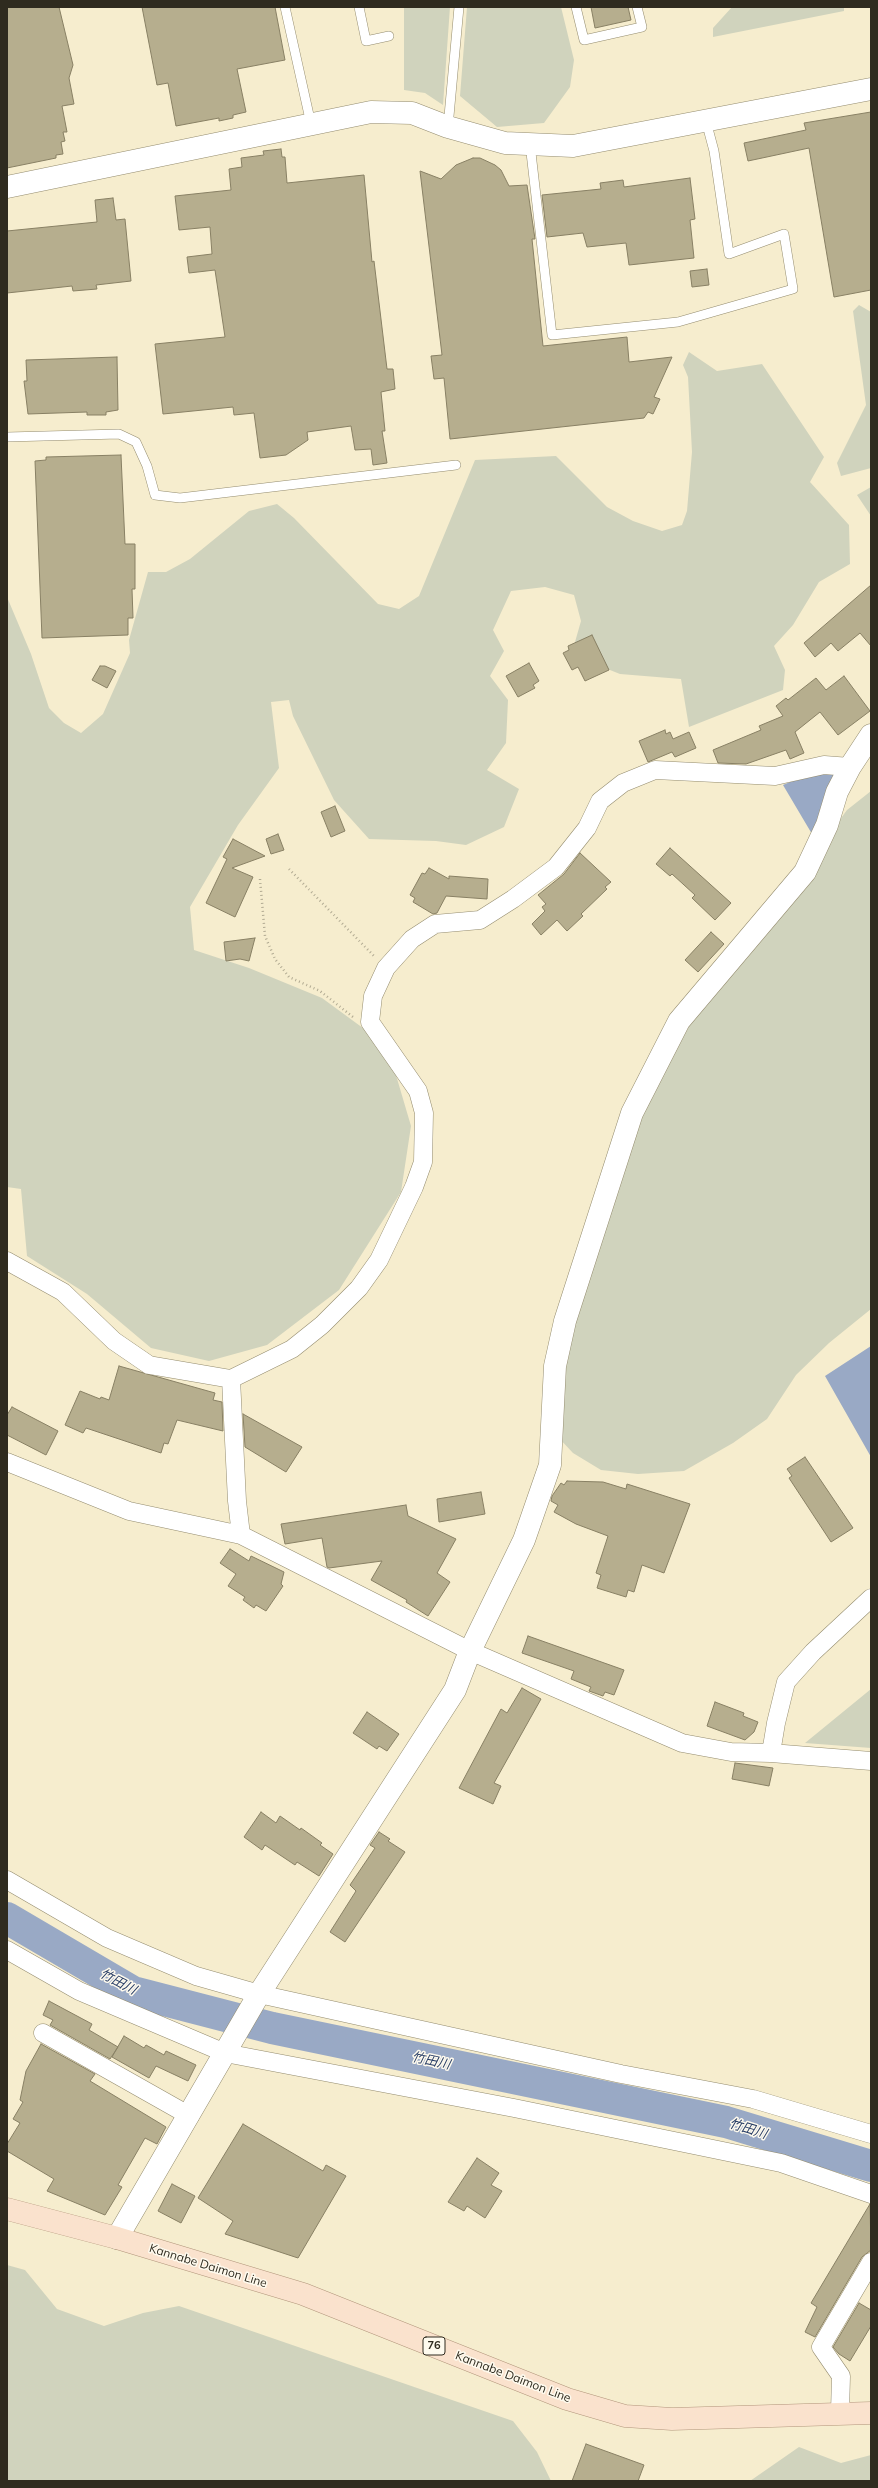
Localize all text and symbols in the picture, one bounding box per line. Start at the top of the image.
water label: 竹田川 [97,1966,139,1998]
water label: 竹田川 [410,2049,452,2073]
water label: 竹田川 [727,2116,769,2142]
street label: Kannabe Daimon Line [147,2241,269,2291]
road number: 76 [423,2337,445,2355]
street label: Kannabe Daimon Line [453,2348,573,2406]

